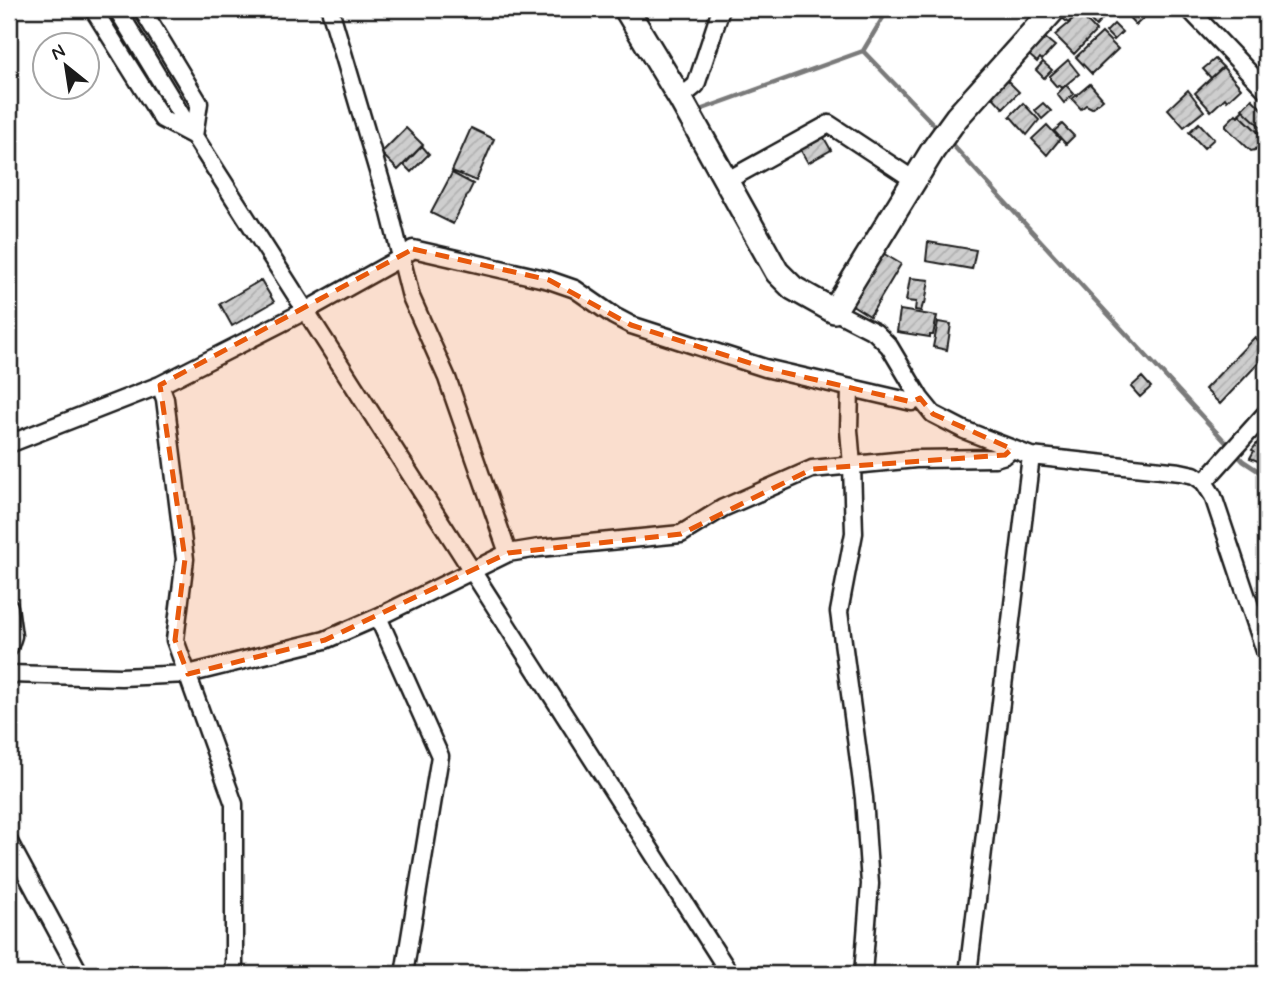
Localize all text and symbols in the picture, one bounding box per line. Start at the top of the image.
north arrow [32,32,102,102]
text: N [47,39,70,67]

